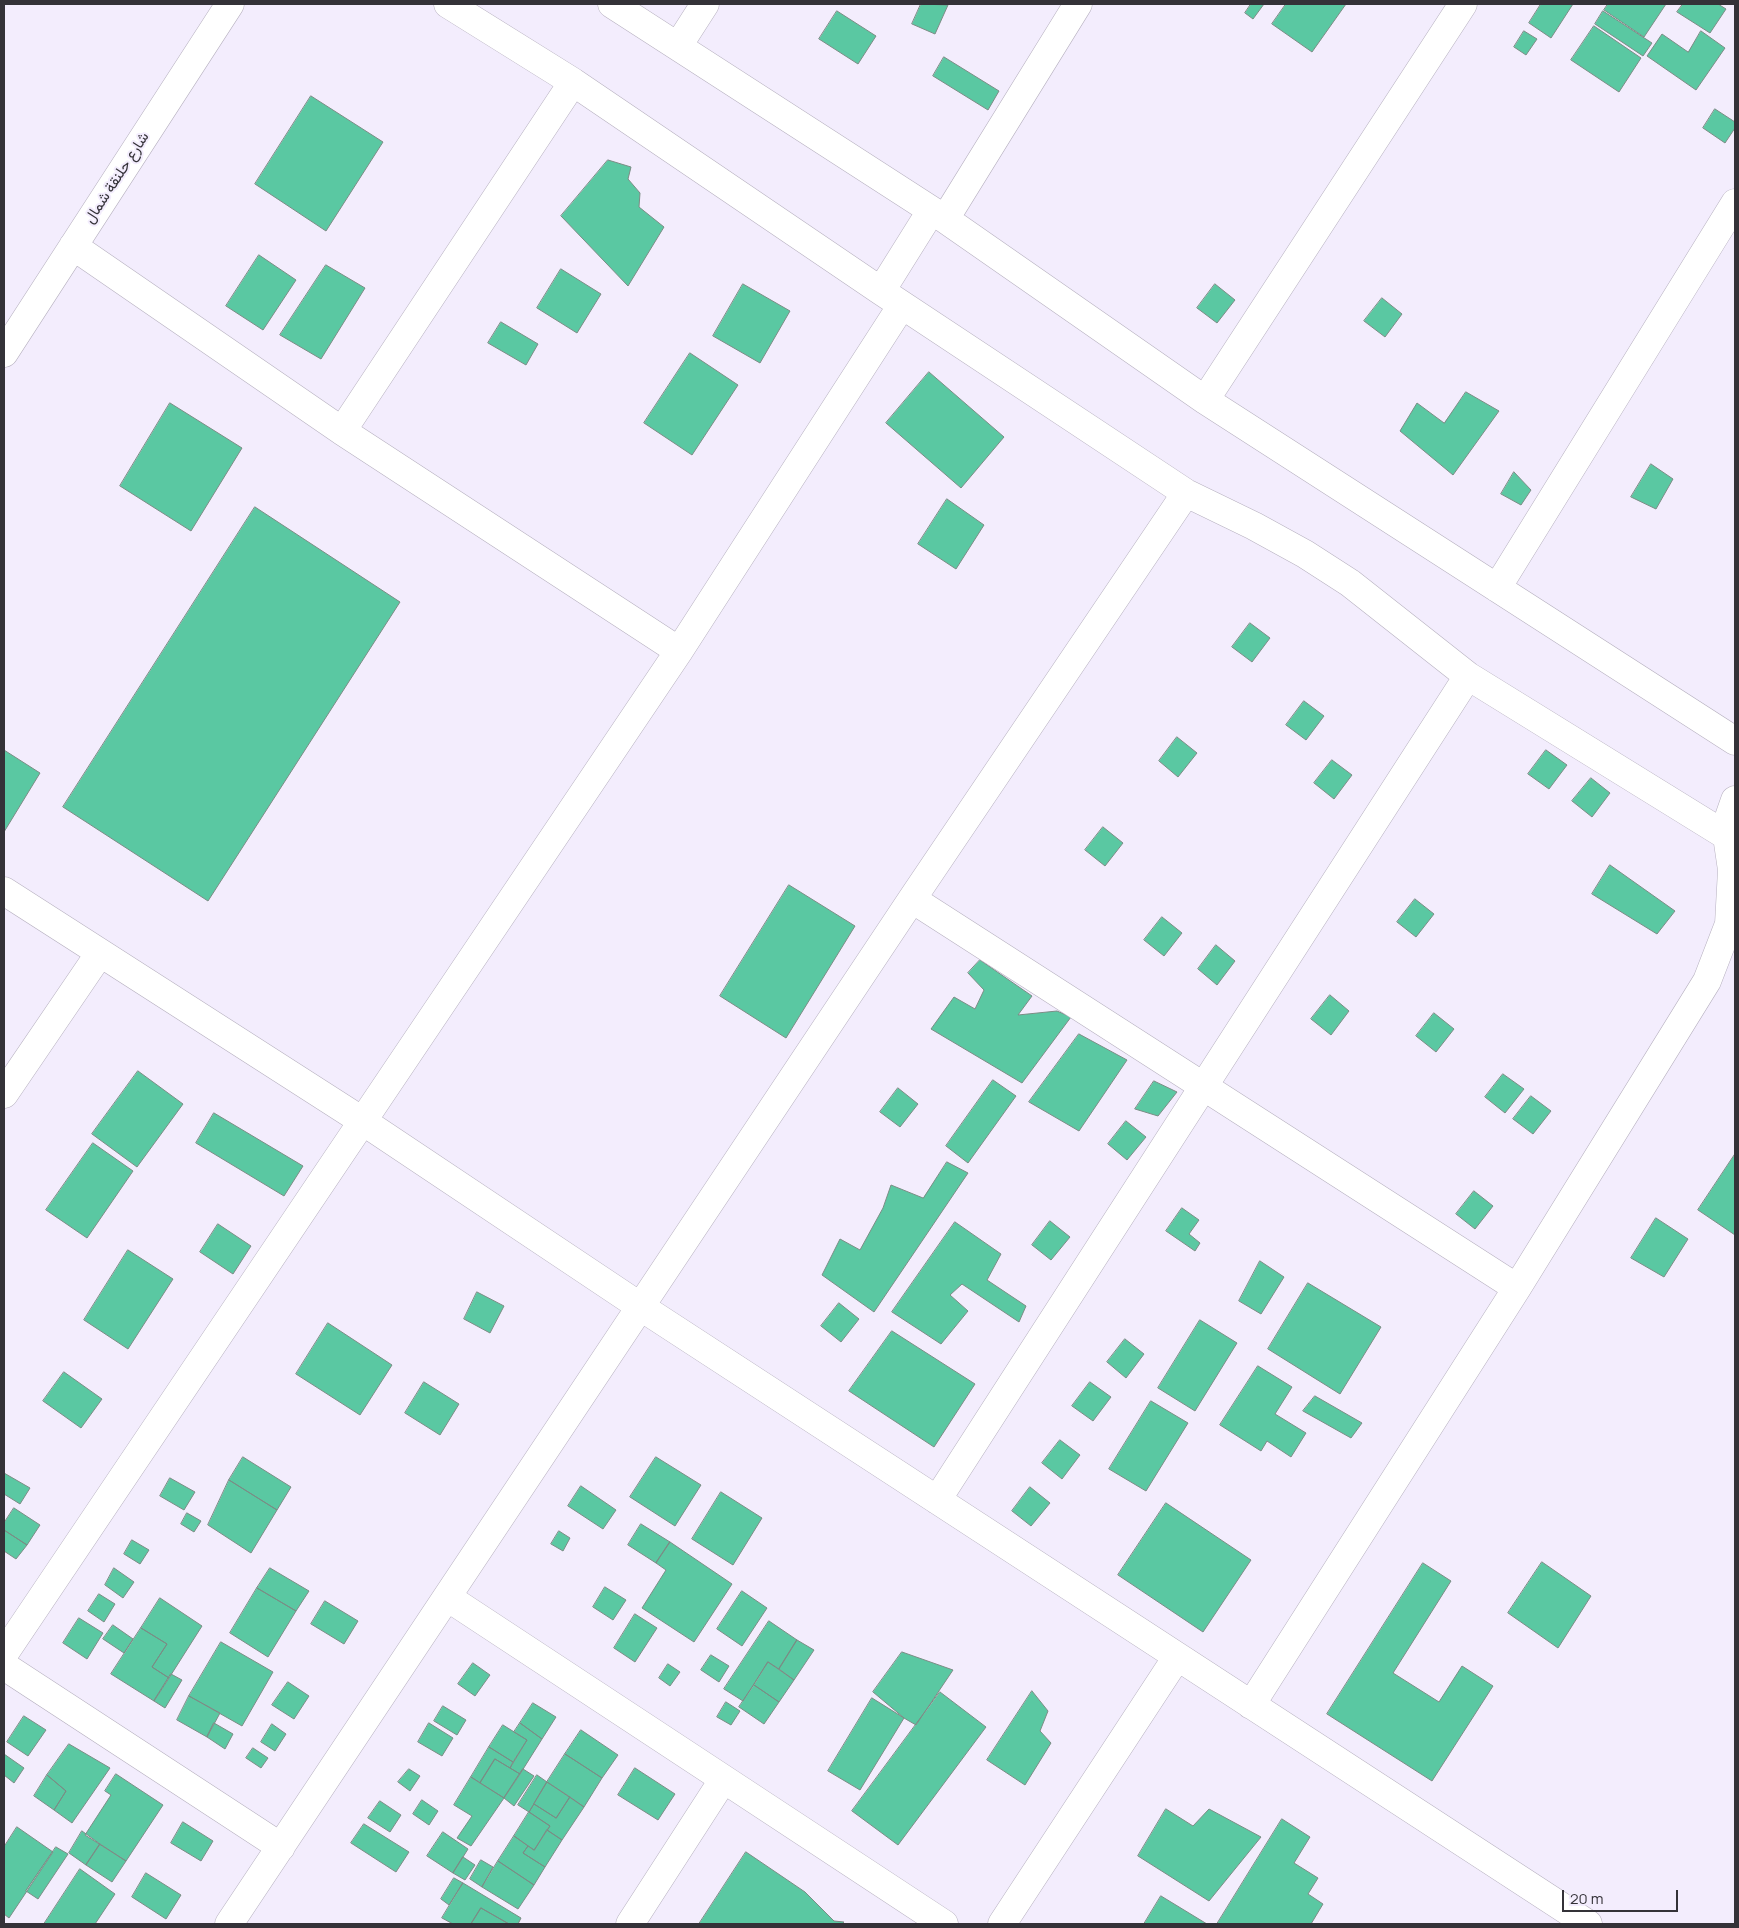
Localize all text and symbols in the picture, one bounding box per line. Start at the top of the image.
street label: شارع حلنقة شمال [81,129,153,227]
scale bar [1564,1880,1680,1912]
text: 20 m [1570,1888,1603,1909]

